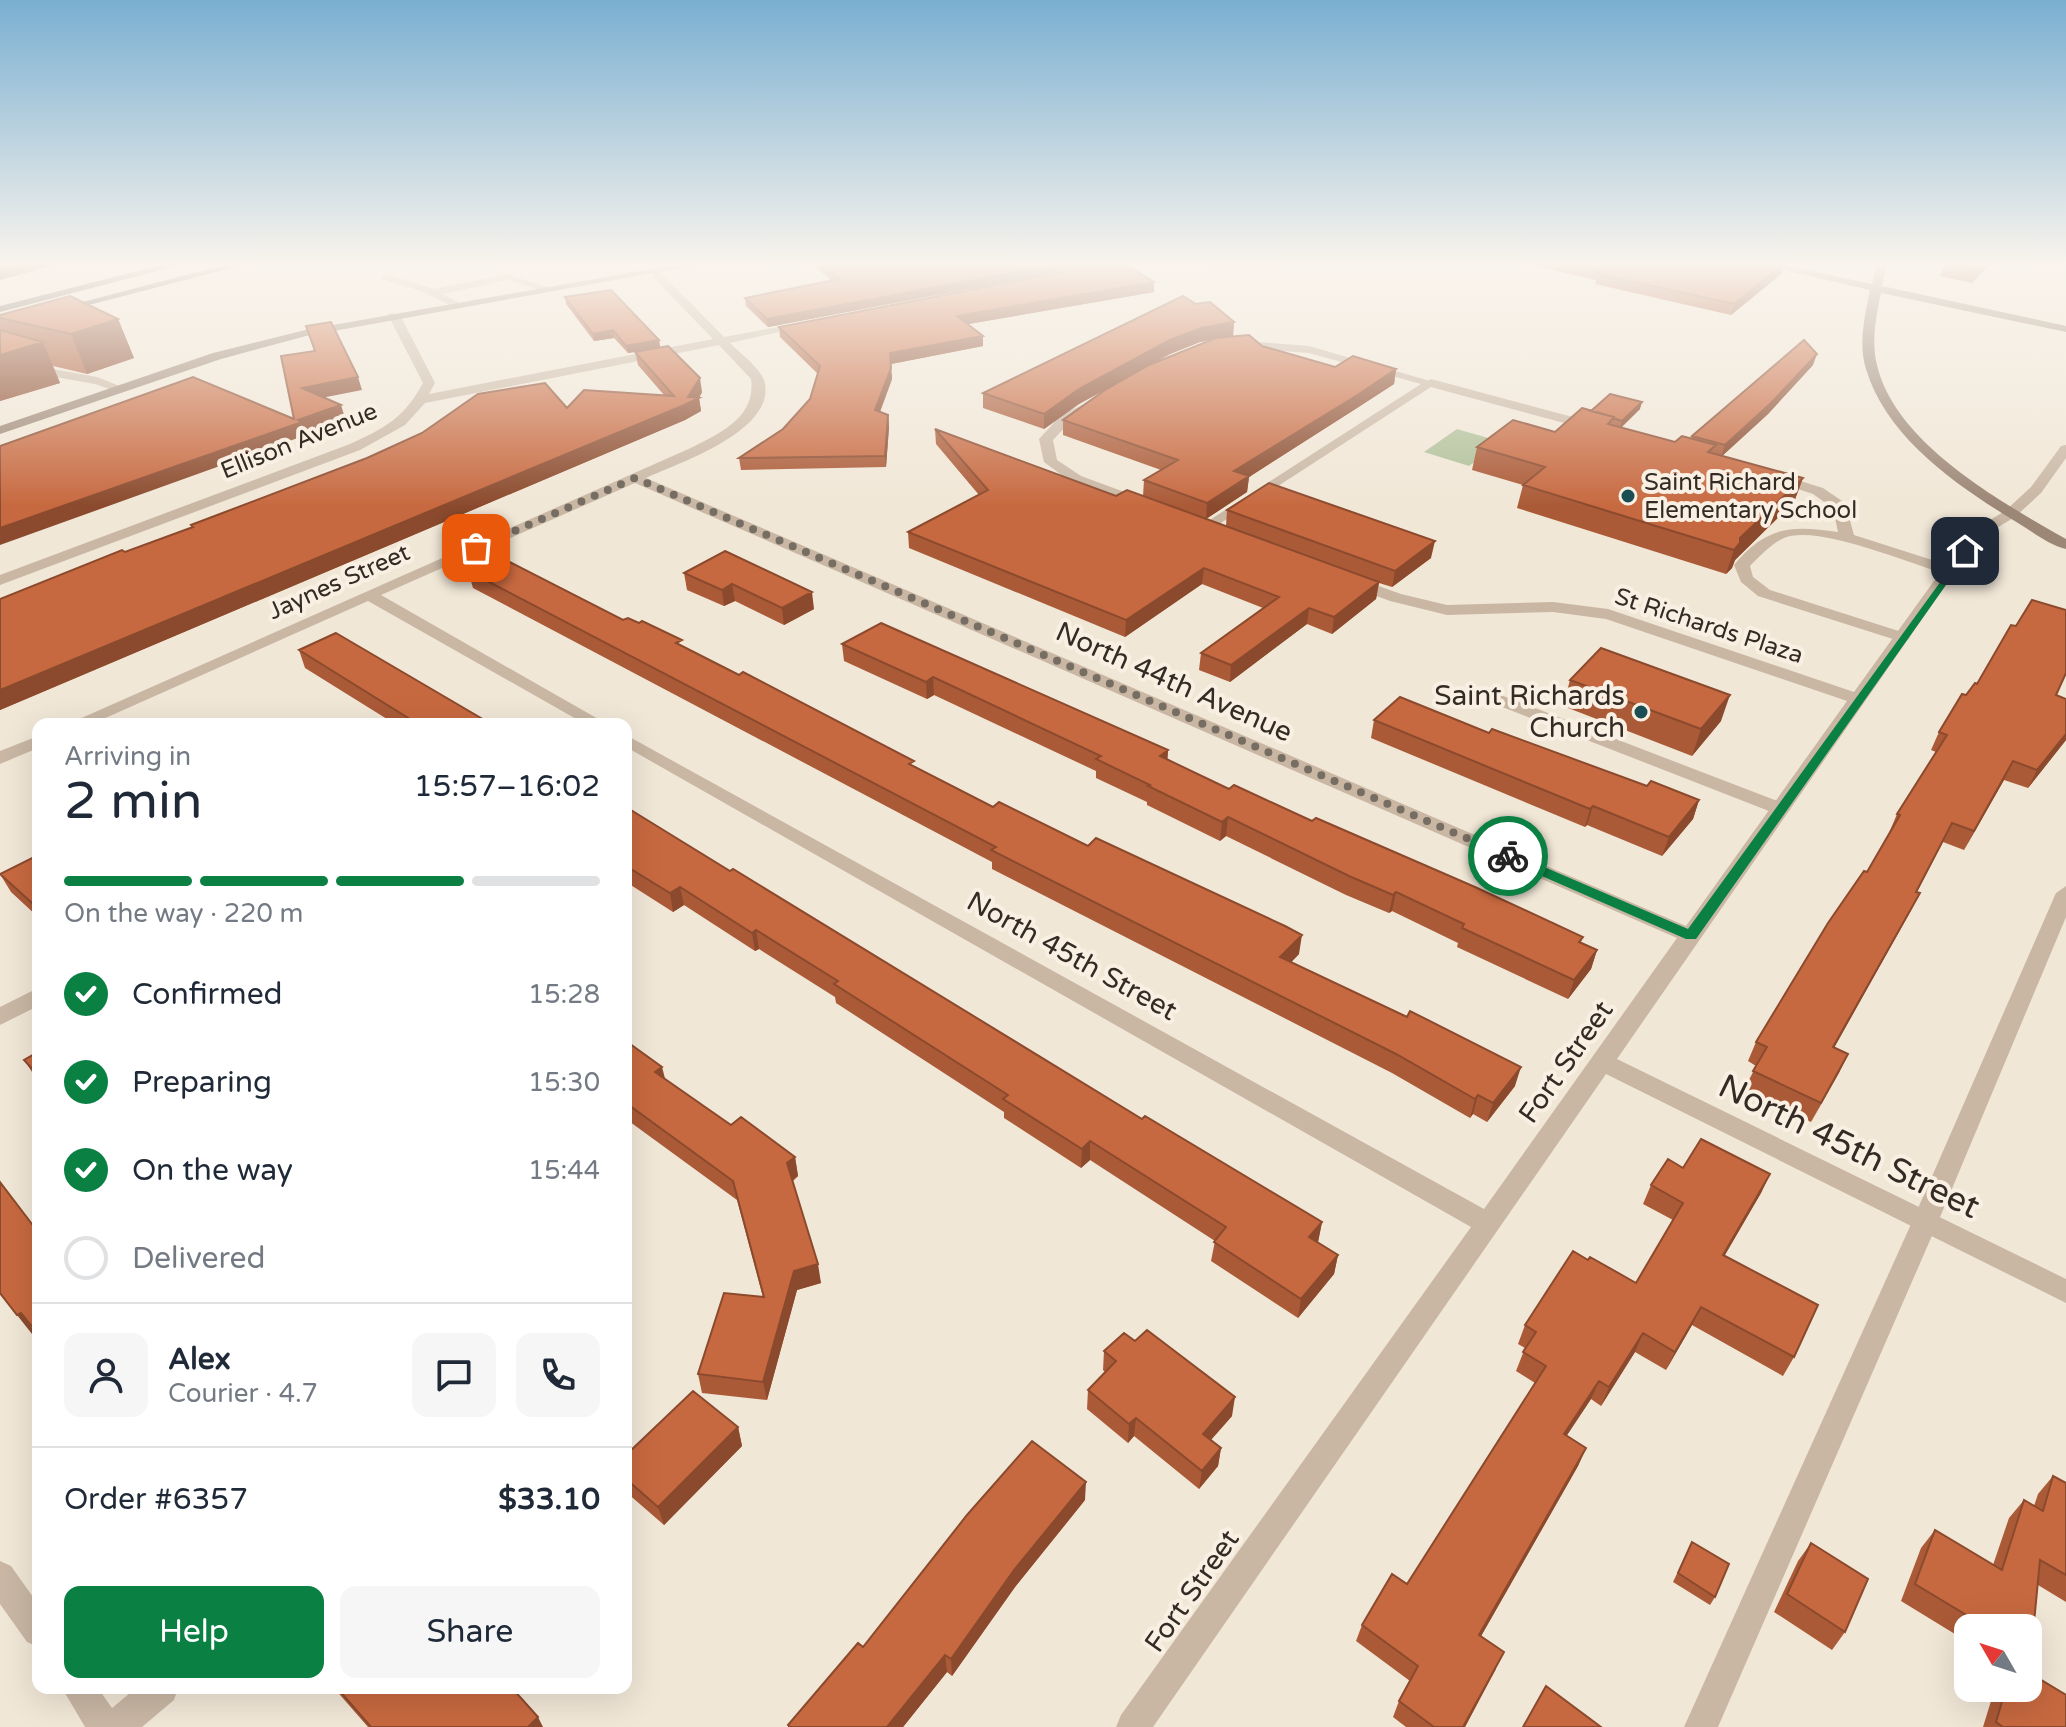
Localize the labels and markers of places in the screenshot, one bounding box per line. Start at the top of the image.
place label: Saint Richard Elementary School [1644,468,1857,525]
marker: Saint Richard Elementary School [1619,487,1637,505]
pin [442,514,510,582]
pin [1931,517,1999,585]
place label: Saint Richards Church [1434,679,1625,745]
marker: Saint Richards Church [1632,703,1650,721]

